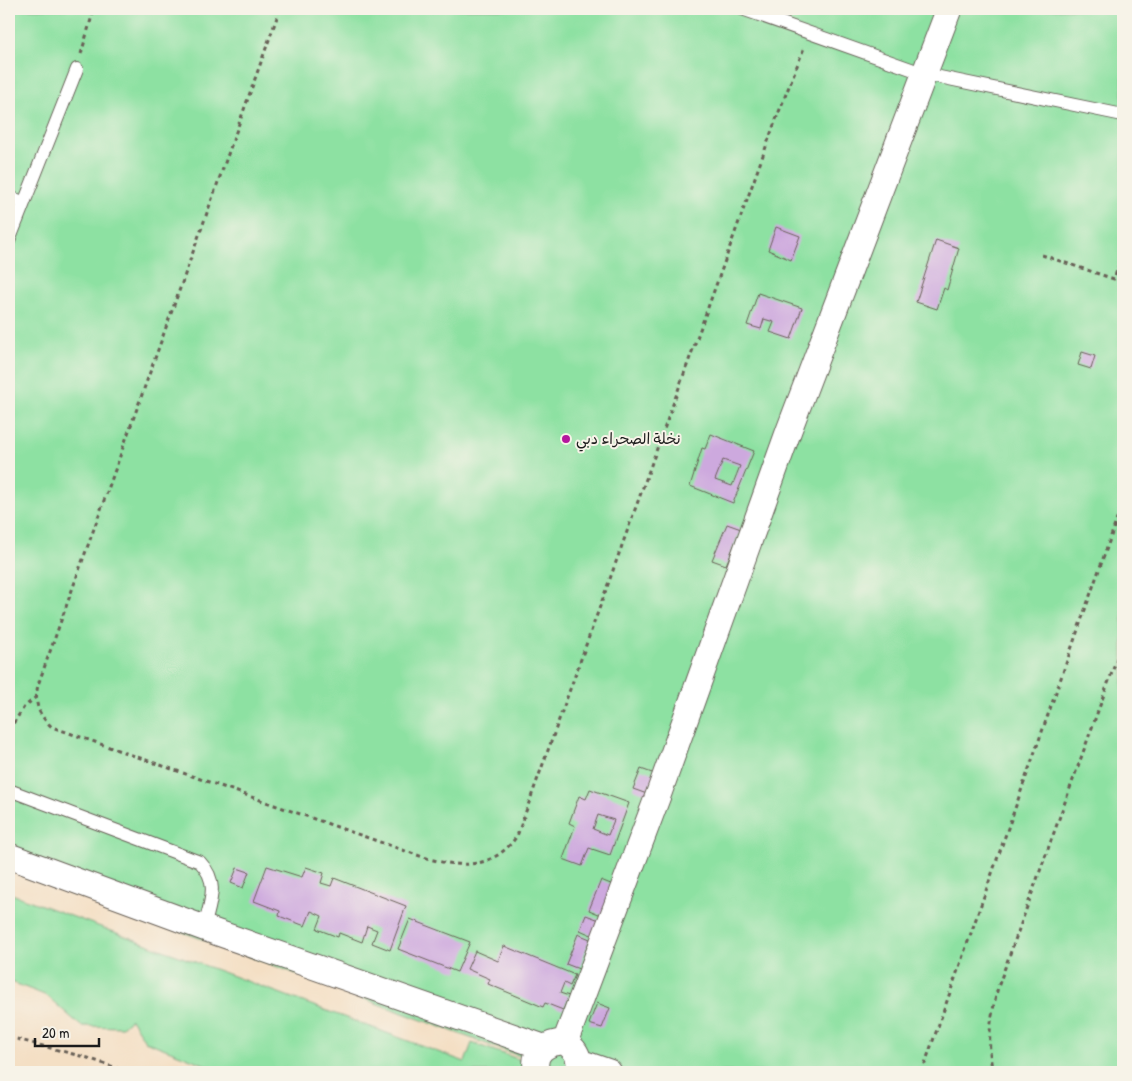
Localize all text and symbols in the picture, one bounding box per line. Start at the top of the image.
place label: نخلة الصحراء دبي [576,428,681,452]
marker: نخلة الصحراء دبي [560,433,572,445]
scale bar [35,1016,99,1048]
text: 20 m [42,1022,69,1043]

